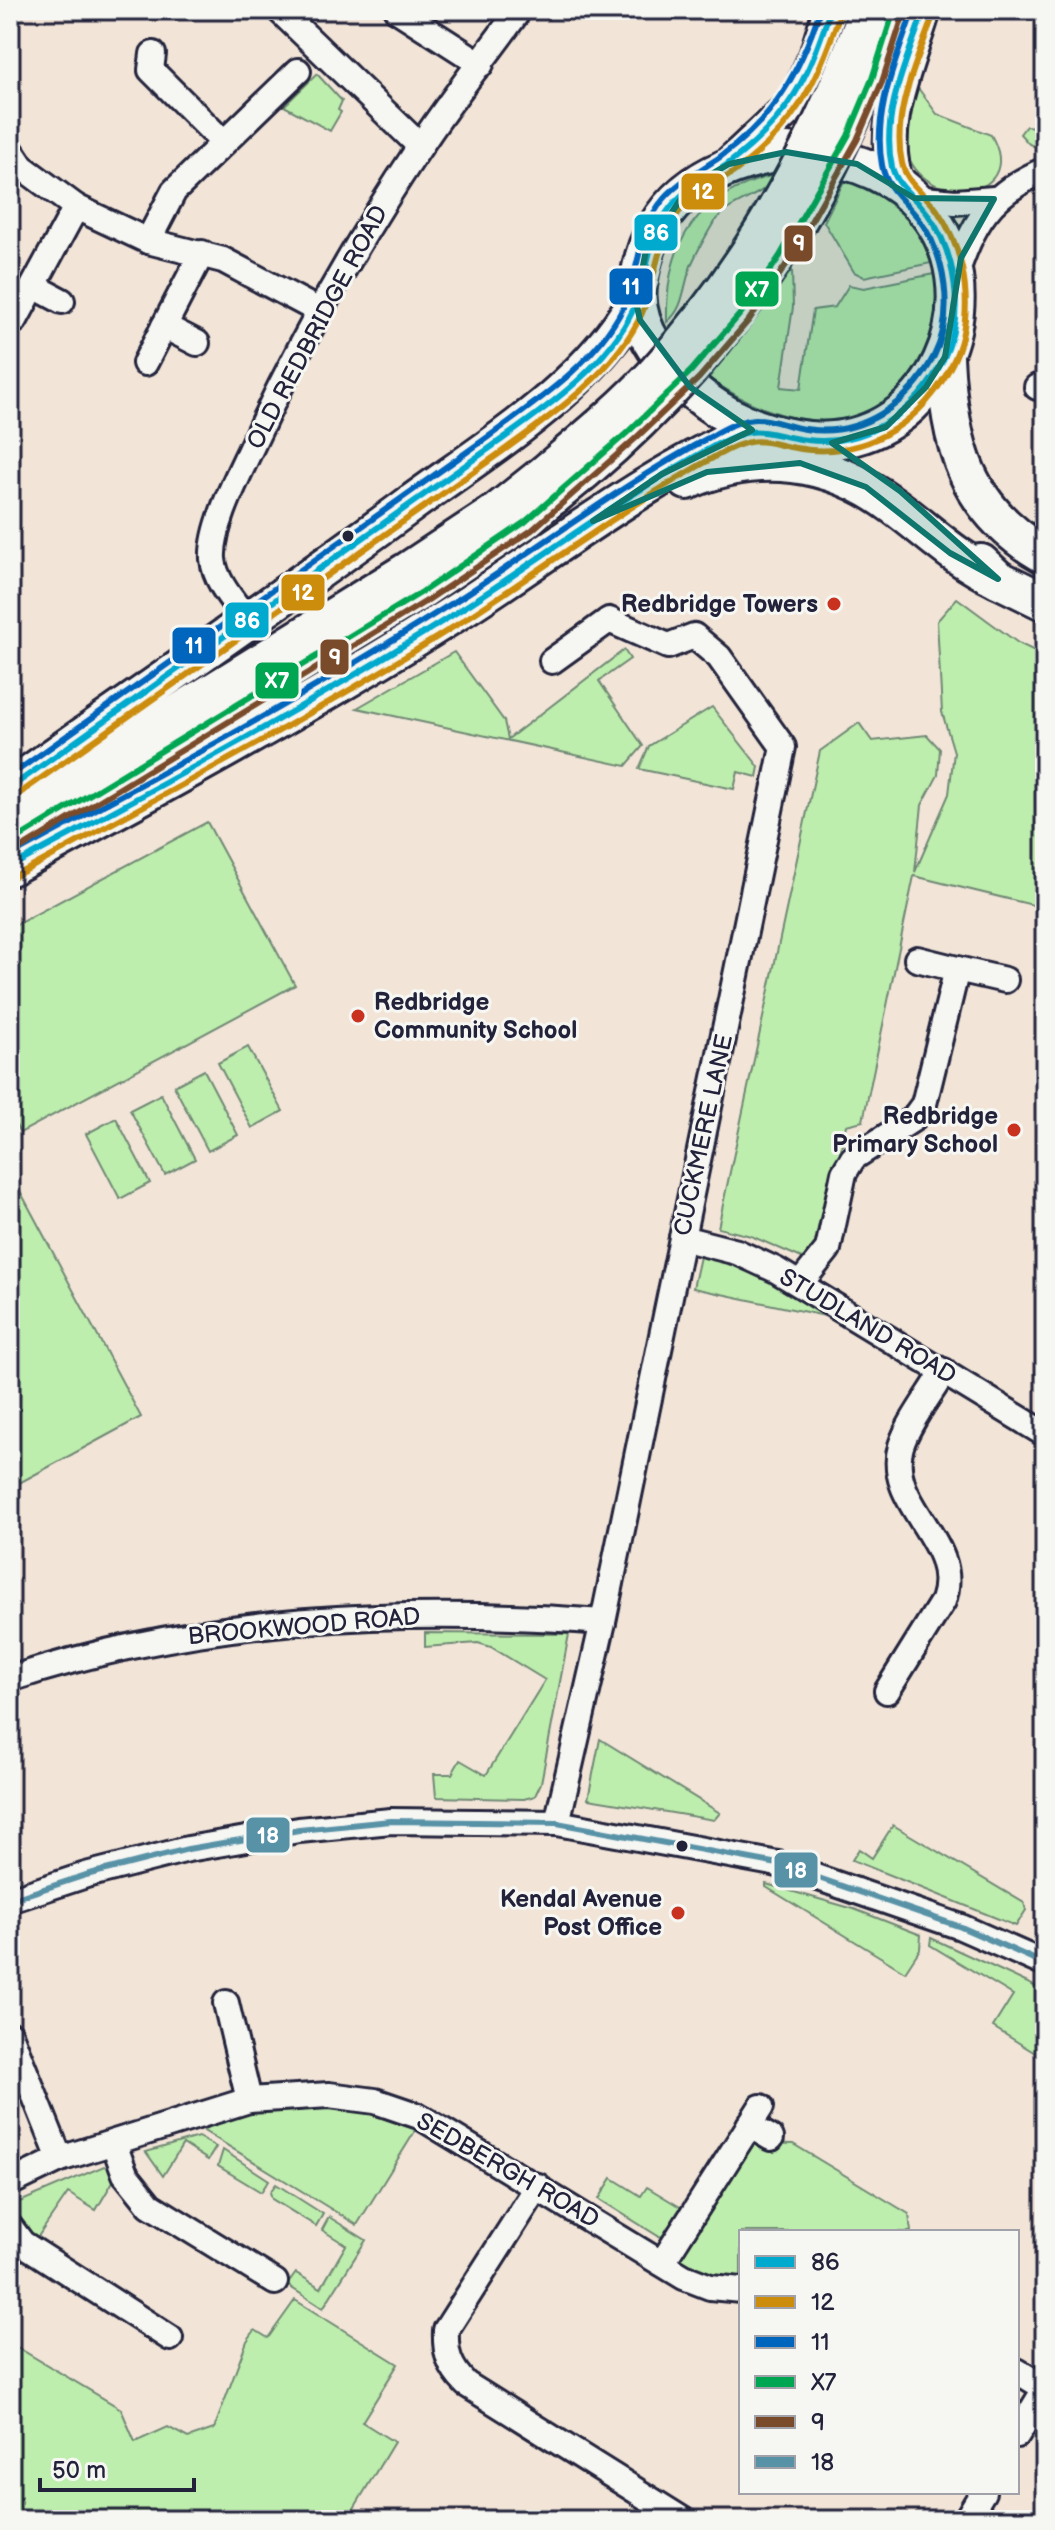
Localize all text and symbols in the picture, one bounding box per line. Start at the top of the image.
line badge: 12 [680,172,726,211]
text: 12 [692,179,714,206]
street label: OLD REDBRIDGE ROAD [241,200,394,454]
line badge: 86 [633,213,679,252]
text: 86 [643,220,669,247]
line badge: 9 [783,224,814,263]
text: 9 [793,231,805,258]
line badge: 11 [608,267,654,306]
line badge: X7 [734,270,780,308]
text: 11 [622,274,640,301]
text: X7 [744,277,770,304]
unlabelled marker [340,528,356,544]
line badge: 12 [280,573,326,612]
text: 12 [292,580,314,607]
place label: Redbridge Towers [621,590,818,619]
marker: Redbridge Towers [825,595,843,613]
line badge: 86 [224,601,270,639]
text: 86 [234,608,260,635]
line badge: 11 [171,626,217,665]
text: 11 [185,633,203,660]
line badge: 9 [319,638,350,676]
text: 9 [329,645,341,672]
line badge: X7 [254,661,300,700]
text: X7 [264,668,290,695]
place label: Redbridge Community School [374,988,577,1045]
marker: Redbridge Community School [349,1007,367,1025]
street label: CUCKMERE LANE [668,1032,739,1239]
place label: Redbridge Primary School [832,1102,998,1159]
marker: Redbridge Primary School [1005,1121,1023,1139]
street label: STUDLAND ROAD [774,1262,961,1391]
street label: BROOKWOOD ROAD [187,1602,422,1651]
line badge: 18 [245,1816,291,1854]
text: 18 [257,1823,279,1850]
unlabelled marker [674,1838,690,1854]
line badge: 18 [773,1851,819,1889]
text: 18 [785,1858,807,1885]
place label: Kendal Avenue Post Office [500,1885,662,1942]
marker: Kendal Avenue Post Office [669,1904,687,1922]
street label: SEDBERGH ROAD [411,2106,604,2234]
legend [739,2230,1019,2494]
text: 86 [811,2248,840,2277]
text: 12 [811,2288,834,2317]
text: 11 [811,2328,830,2357]
text: X7 [810,2368,837,2397]
text: 9 [811,2408,825,2437]
scale bar [40,2442,194,2492]
text: 18 [811,2448,834,2477]
text: 50 m [52,2456,106,2485]

